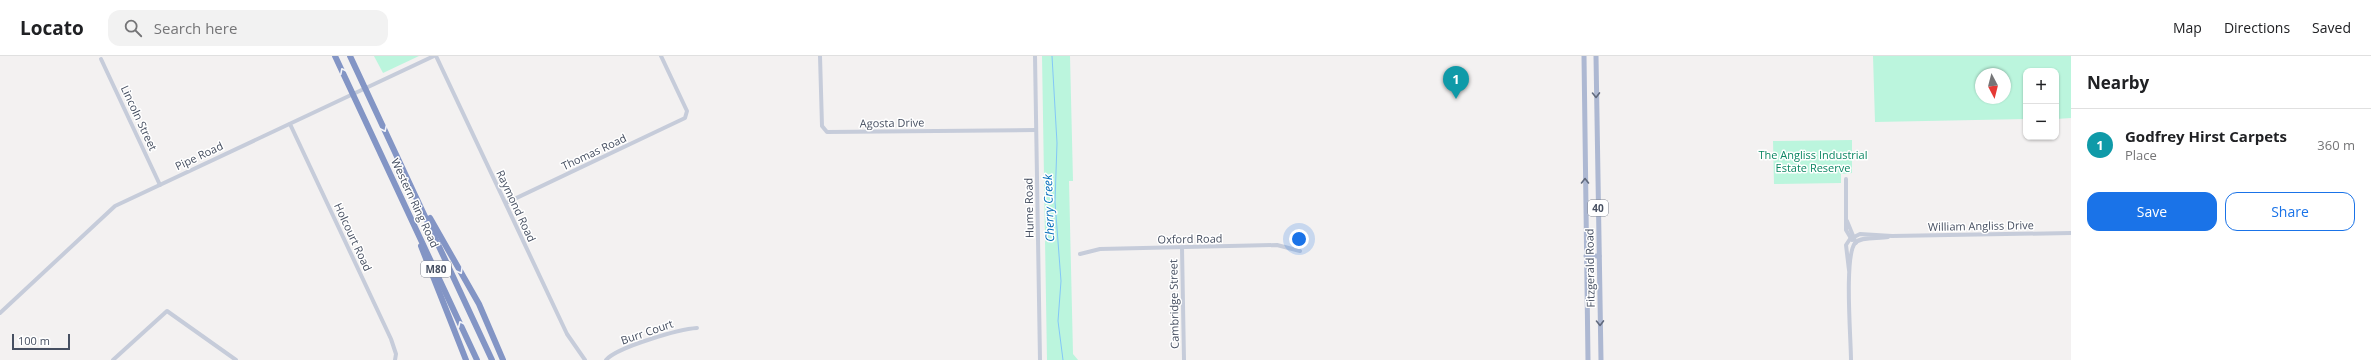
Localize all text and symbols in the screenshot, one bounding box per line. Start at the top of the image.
search box [108,10,388,46]
text: Locato [20,15,84,41]
icon: search [122,17,144,39]
text: Search here [154,18,237,38]
text: Map [2173,18,2202,37]
text: Directions [2224,18,2290,37]
text: Saved [2312,18,2351,37]
pin: 1 [1443,66,1469,99]
one-way arrow [340,68,347,75]
north arrow [1975,68,2011,104]
map controls [2023,68,2059,140]
button: + [2023,68,2059,104]
text: Nearby [2087,71,2149,94]
street label: Lincoln Street [118,83,161,153]
one-way arrow [1592,92,1601,98]
button: − [2023,104,2059,140]
street label: Agosta Drive [860,114,924,131]
one-way arrow [379,125,387,133]
text: Godfrey Hirst Carpets [2125,126,2287,146]
street label: Thomas Road [559,130,629,173]
text: 1 [2096,136,2104,154]
text: 360 m [2317,136,2355,154]
street label: Pipe Road [172,138,225,173]
text: Place [2125,146,2157,164]
park label: The Angliss Industrial Estate Reserve [1758,147,1868,175]
street label: Western Ring Road [388,156,443,250]
street label: Raymond Road [493,167,540,244]
water label: Cherry Creek [1039,173,1058,242]
street label: Hume Road [1020,178,1037,238]
one-way arrow [1581,178,1589,184]
button: Save [2087,192,2217,231]
button: Share [2225,192,2355,231]
street label: Holcourt Road [331,200,376,273]
road number: 40 [1588,200,1608,216]
street label: William Angliss Drive [1928,217,2034,234]
street label: Fitzgerald Road [1581,228,1598,308]
your location [1289,229,1309,249]
street label: Oxford Road [1157,230,1223,247]
street label: Cambridge Street [1165,259,1182,349]
road number: M80 [421,261,451,277]
one-way arrow [456,267,463,274]
street label: Burr Court [619,316,675,347]
one-way arrow [1596,320,1605,326]
one-way arrow [458,321,466,328]
scale bar [12,332,70,351]
text: 100 m [18,333,50,348]

